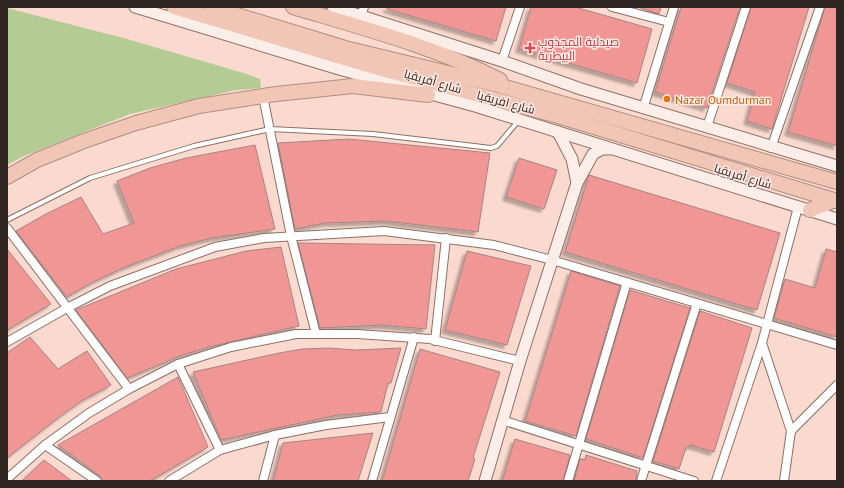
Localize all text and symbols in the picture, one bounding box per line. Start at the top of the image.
place label: صيدلية المجذوب البيطرية [538,34,619,63]
marker: صيدلية المجذوب البيطرية [525,43,535,53]
street label: شارع أفريقيا [402,66,464,97]
street label: شارع افريقيا [475,87,537,118]
place label: Nazar Oumdurman [675,92,771,107]
marker: Nazar Oumdurman [662,94,672,104]
street label: شارع أفريقيا [712,160,774,193]

